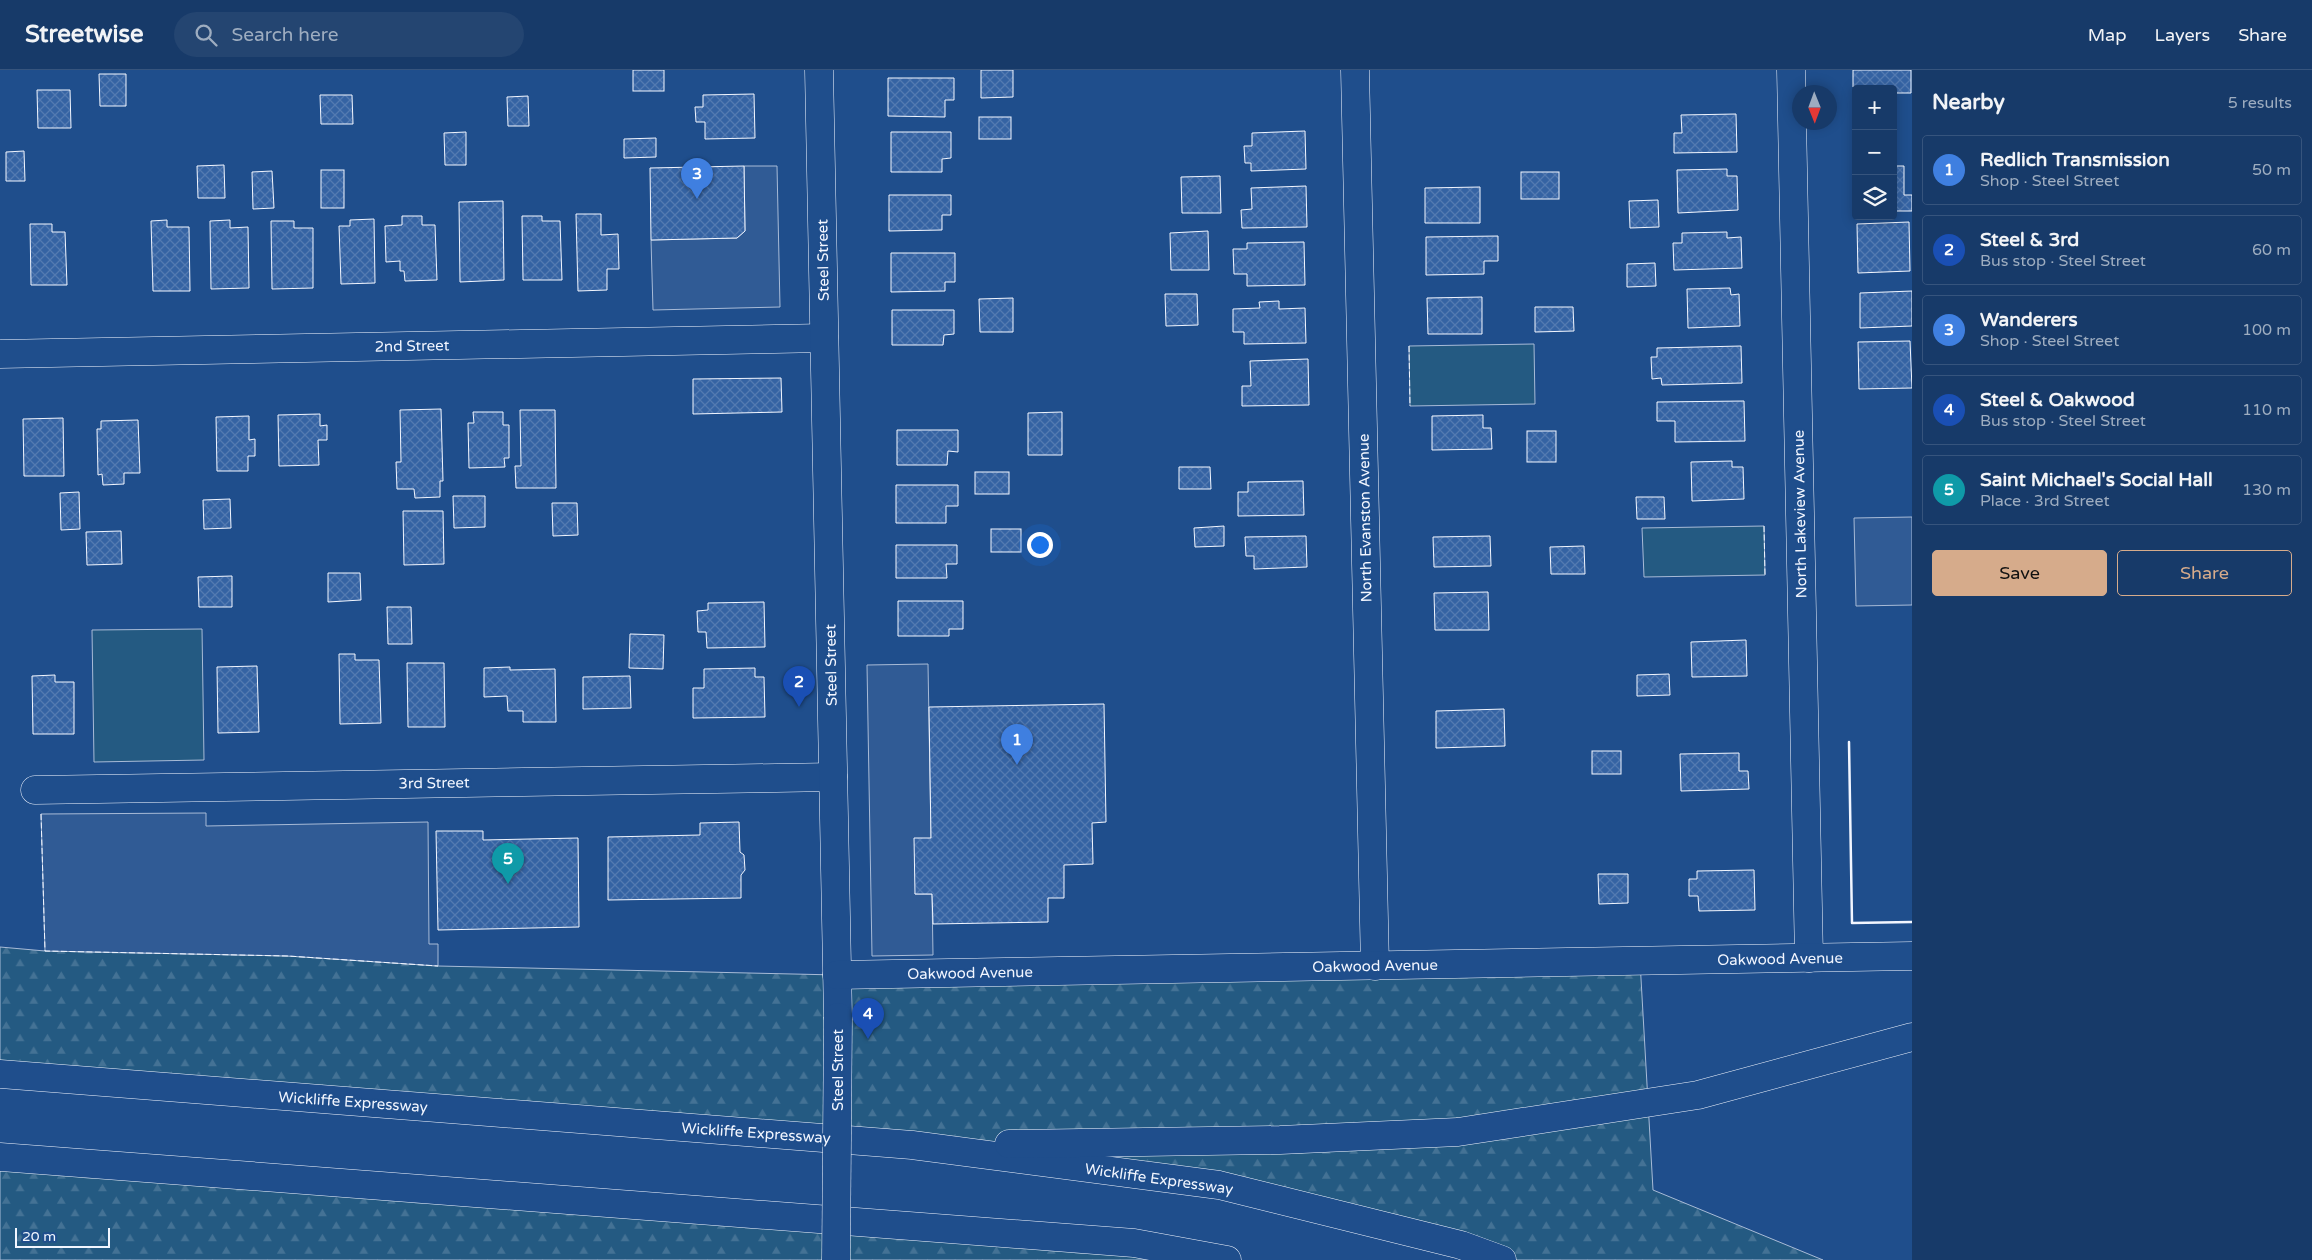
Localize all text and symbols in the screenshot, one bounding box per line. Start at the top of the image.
search box [174,12,524,57]
text: Streetwise [25,20,144,49]
icon: search [192,21,220,49]
text: Search here [232,24,338,46]
text: Map [2088,24,2127,46]
text: Layers [2155,24,2210,46]
text: Share [2238,24,2287,46]
north arrow [1792,85,1837,130]
map controls [1852,85,1897,220]
button: + [1852,85,1897,130]
text: Nearby [1932,90,2005,115]
text: 5 results [2228,93,2292,113]
button: − [1852,130,1897,175]
text: Redlich Transmission [1980,149,2170,171]
pin: 3 [681,158,713,199]
text: 1 [1944,160,1954,180]
text: 50 m [2252,160,2291,180]
text: Shop · Steel Street [1980,171,2119,191]
button: layers [1852,175,1897,220]
street label: Steel Street [813,219,833,301]
text: Steel & 3rd [1980,229,2079,251]
text: 2 [1944,240,1954,260]
text: 60 m [2252,240,2291,260]
text: Bus stop · Steel Street [1980,251,2146,271]
text: Wanderers [1980,309,2078,331]
text: 3 [1944,320,1954,340]
text: 100 m [2242,320,2291,340]
text: Shop · Steel Street [1980,331,2119,351]
street label: 2nd Street [374,336,450,356]
text: Steel & Oakwood [1980,389,2135,411]
text: 4 [1944,400,1954,420]
text: 110 m [2242,400,2291,420]
text: Bus stop · Steel Street [1980,411,2146,431]
street label: North Lakeview Avenue [1790,430,1810,598]
street label: North Evanston Avenue [1355,433,1375,603]
text: Saint Michael's Social Hall [1980,469,2213,491]
text: 5 [1944,480,1954,500]
text: 130 m [2242,480,2291,500]
text: Place · 3rd Street [1980,491,2110,511]
your location [1027,532,1053,558]
button: Save [1932,550,2107,596]
button: Share [2117,550,2292,596]
street label: Steel Street [821,624,841,706]
pin: 2 [783,666,815,707]
pin: 1 [1001,724,1033,765]
street label: 3rd Street [398,773,470,793]
pin: 5 [492,843,524,884]
street label: Oakwood Avenue [1717,949,1843,969]
street label: Oakwood Avenue [1312,956,1438,976]
street label: Oakwood Avenue [907,963,1033,983]
pin: 4 [852,998,884,1039]
street label: Steel Street [829,1029,847,1111]
street label: Wickliffe Expressway [278,1088,428,1116]
street label: Wickliffe Expressway [681,1119,831,1147]
street label: Wickliffe Expressway [1084,1160,1234,1198]
scale bar [15,1225,110,1248]
text: 20 m [22,1228,56,1245]

